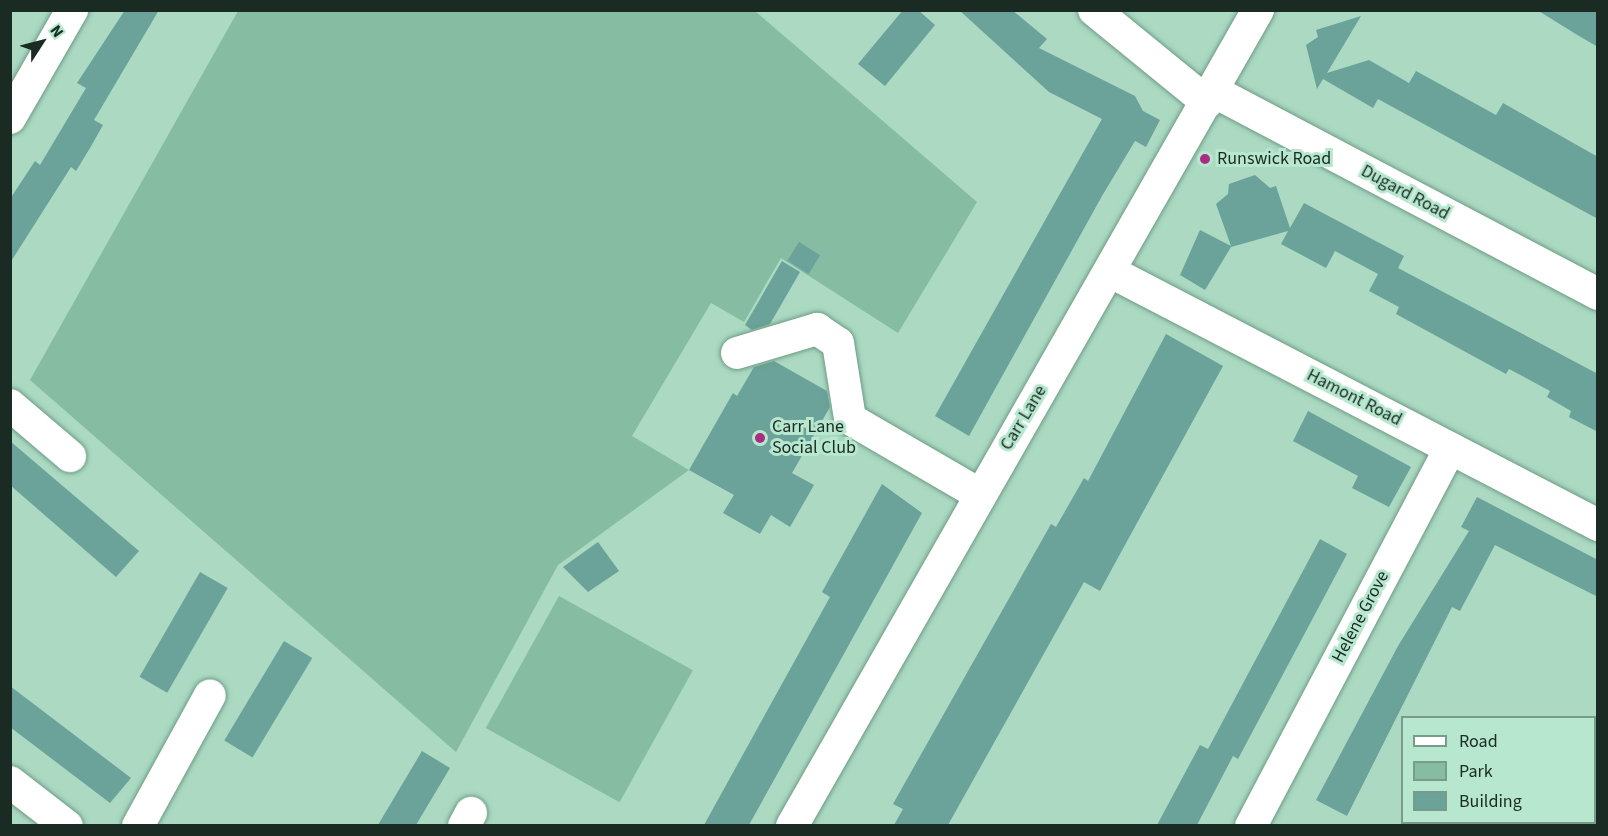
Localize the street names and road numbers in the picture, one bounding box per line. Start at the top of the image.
street label: Dugard Road [1357,161,1453,225]
street label: Hamont Road [1303,365,1405,431]
street label: Carr Lane [996,382,1052,454]
street label: Helene Grove [1328,567,1394,667]

